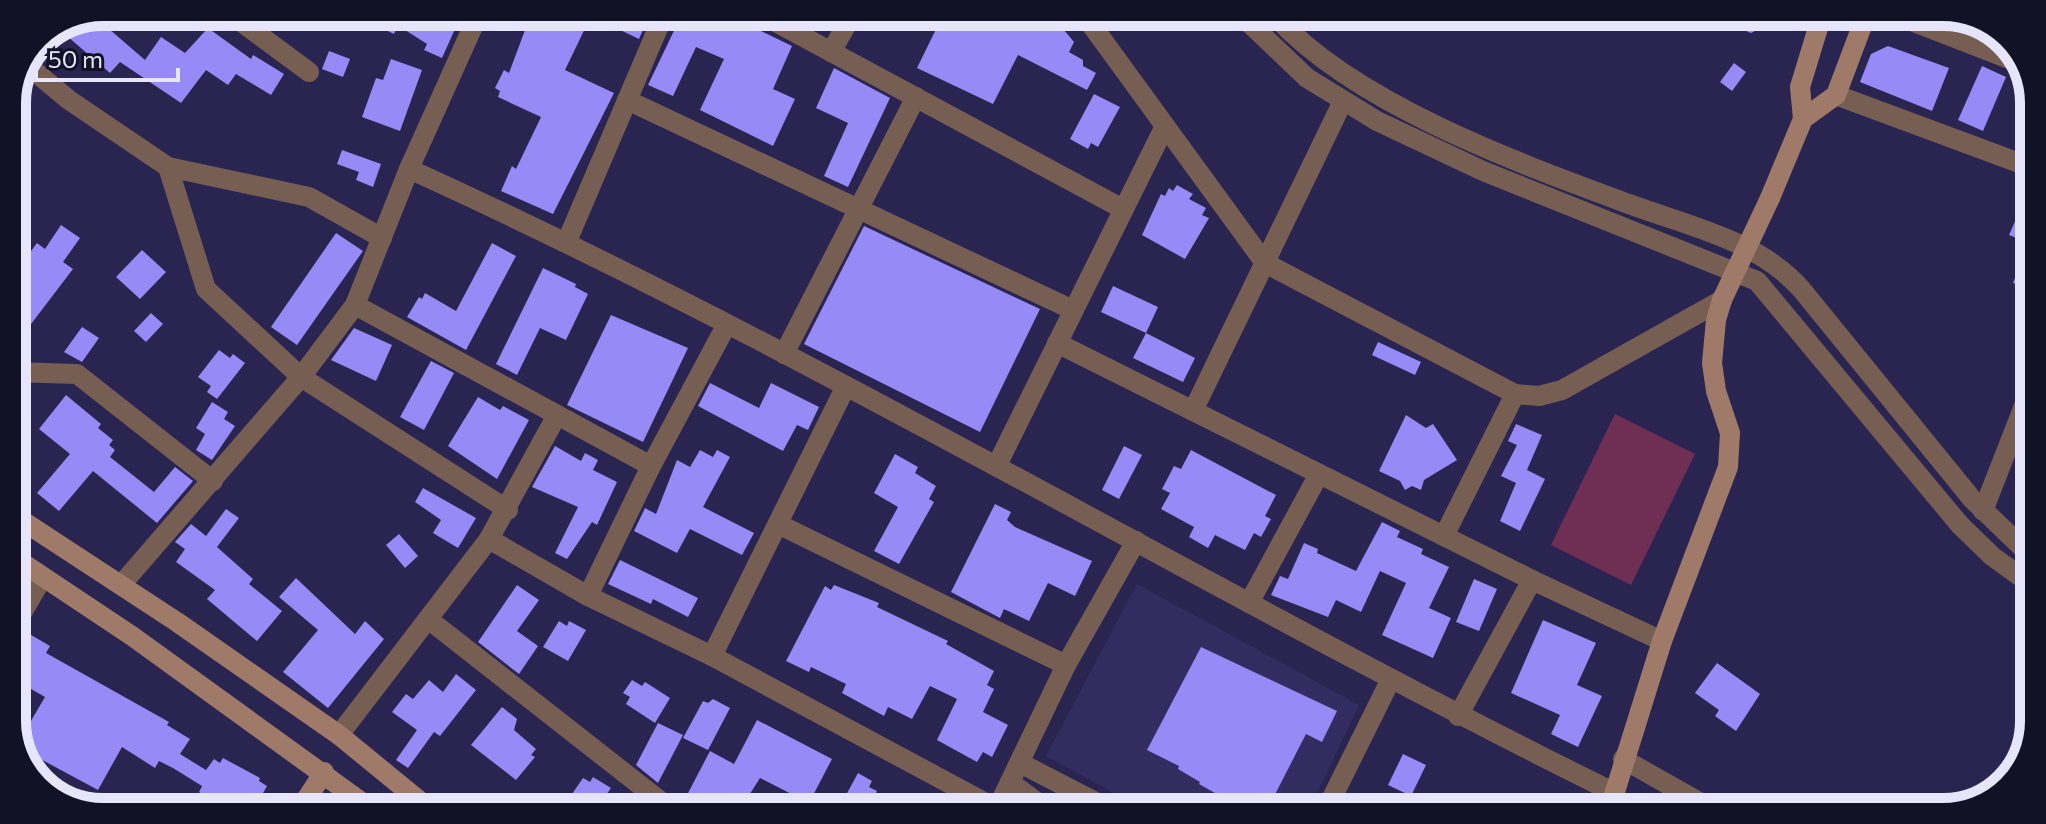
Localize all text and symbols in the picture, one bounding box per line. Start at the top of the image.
scale bar [36,32,178,82]
text: 50 m [48,44,103,73]

